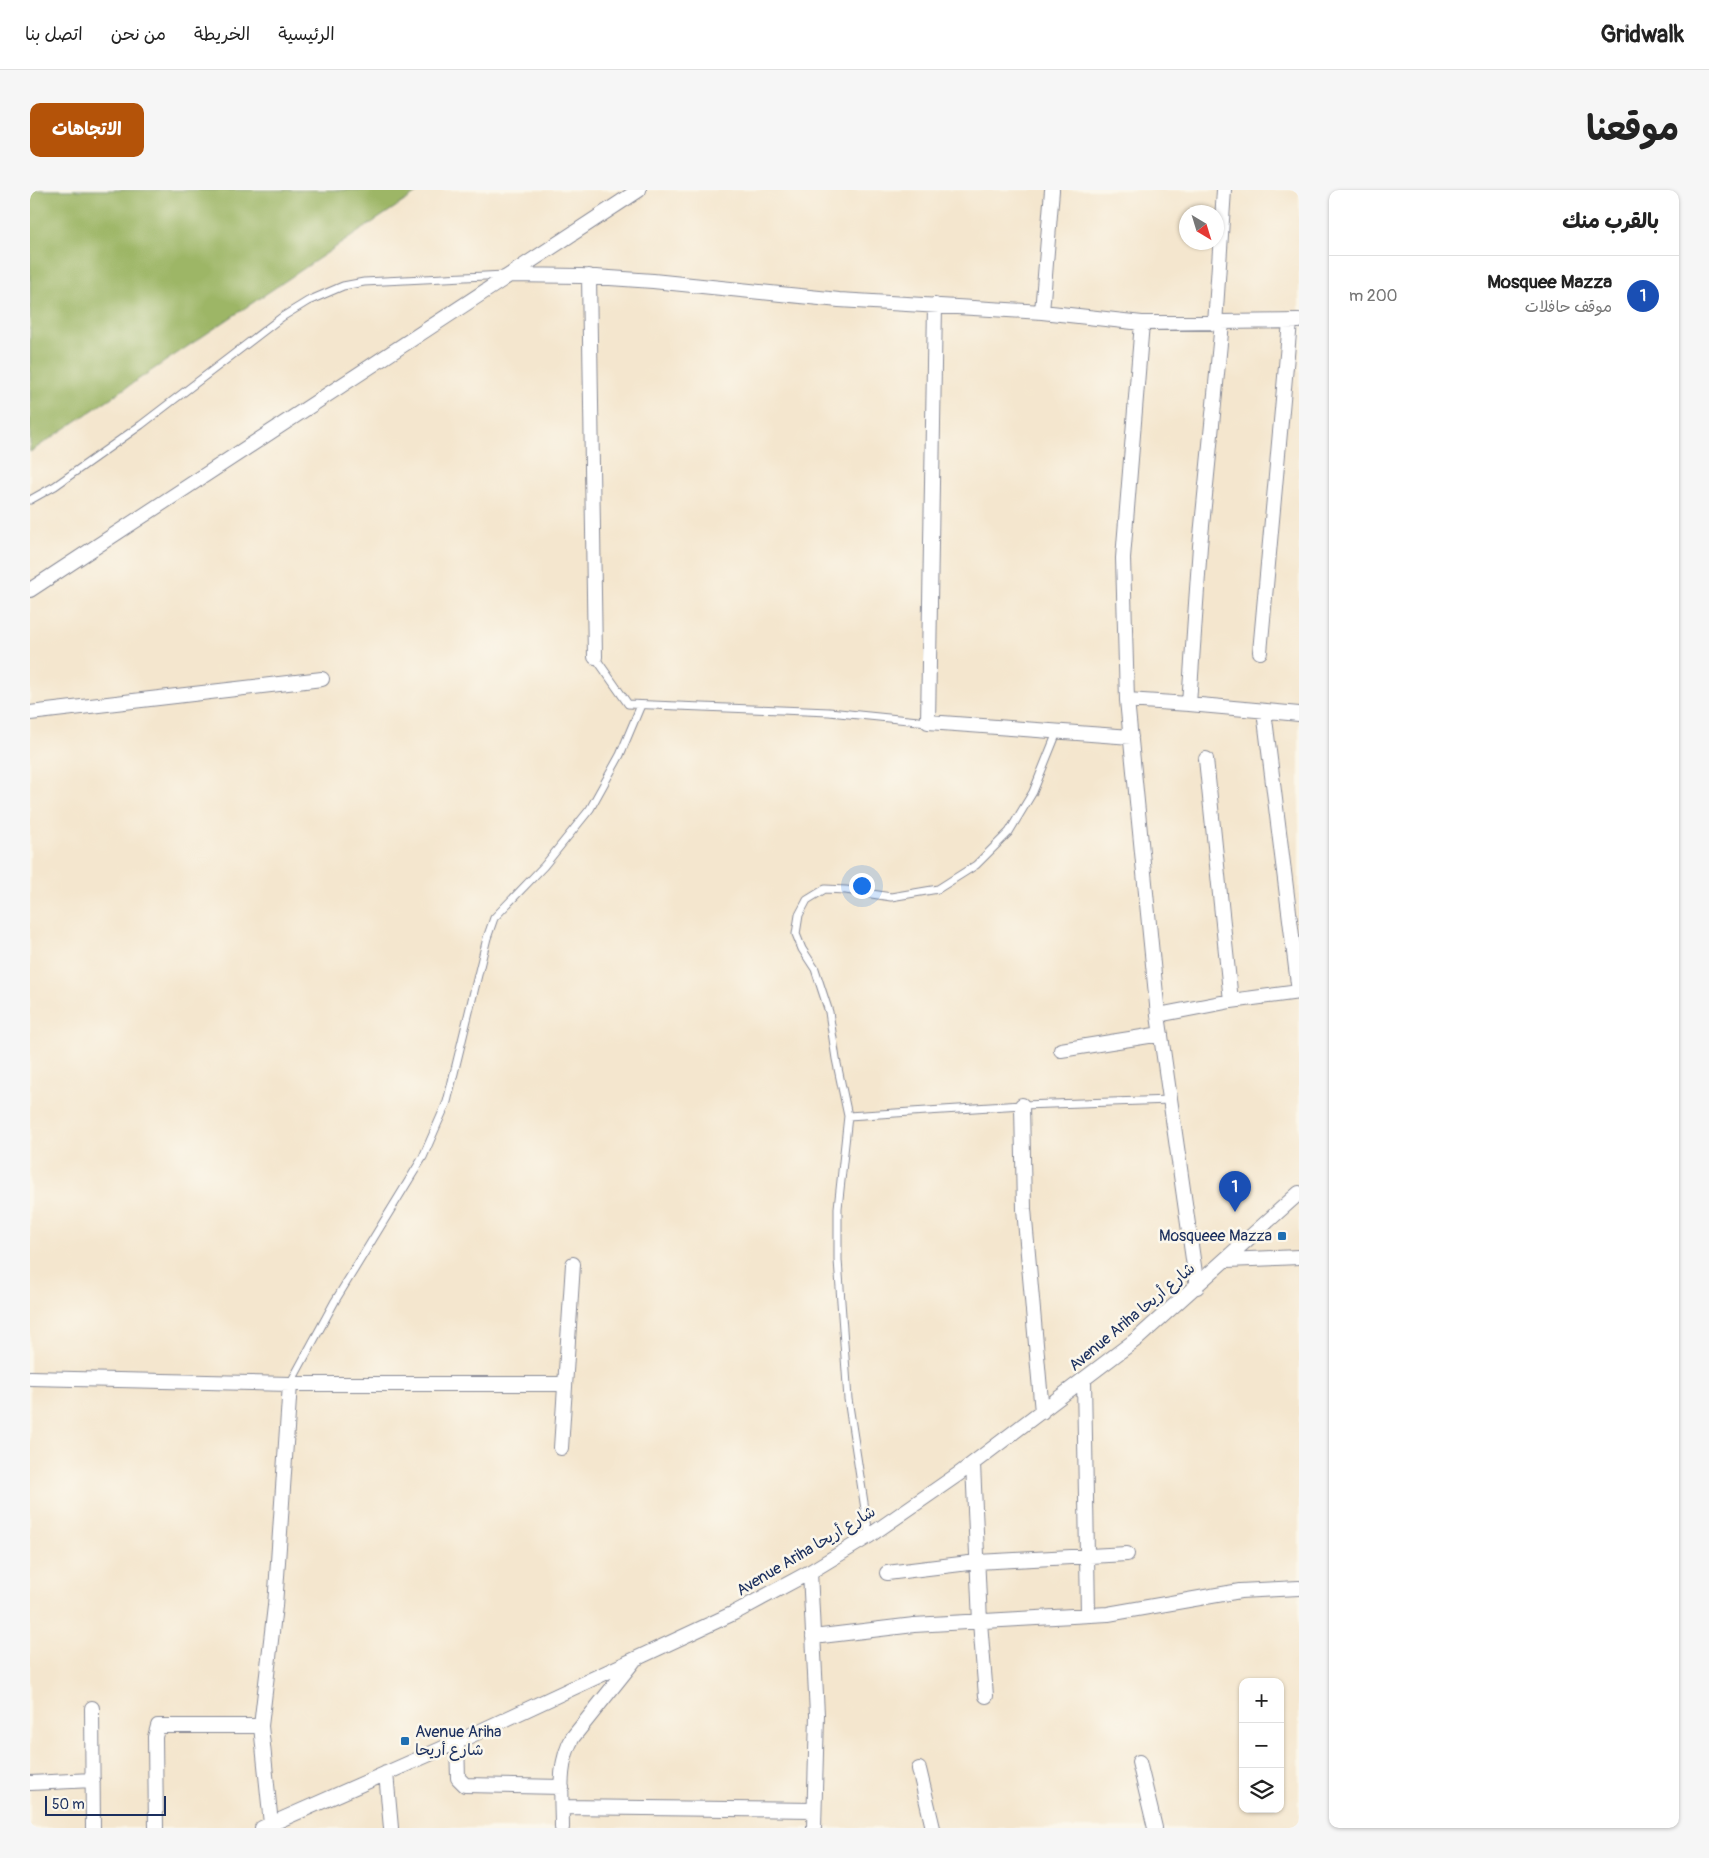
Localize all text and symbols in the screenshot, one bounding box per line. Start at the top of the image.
text: Gridwalk [1600,20,1684,49]
text: اتصل بنا [25,23,83,46]
text: من نحن [111,23,166,46]
text: الخريطة [194,23,250,46]
text: الرئيسية [278,23,335,46]
button: الاتجاهات [30,103,144,157]
text: موقعنا [1586,107,1679,151]
north arrow [1179,205,1224,250]
text: بالقرب منك [1562,208,1659,235]
text: Mosquee Mazza [1487,270,1612,294]
text: 200 m [1349,286,1398,306]
text: 1 [1640,286,1646,306]
text: موقف حافلات [1525,297,1612,317]
your location [849,873,875,899]
pin: 1 [1219,1171,1251,1212]
place label: Mosqueee Mazza [1159,1226,1272,1246]
marker: Mosqueee Mazza [1276,1230,1288,1242]
street label: Avenue Ariha شارع أريحا [1065,1258,1200,1376]
street label: Avenue Ariha شارع أريحا [733,1502,880,1601]
map controls [1239,1678,1284,1813]
button: + [1239,1678,1284,1723]
place label: Avenue Ariha شارع أريحا [415,1722,502,1761]
button: − [1239,1723,1284,1768]
marker: Avenue Ariha شارع أريحا [399,1735,411,1747]
button: layers [1239,1768,1284,1813]
scale bar [45,1793,166,1816]
text: 50 m [52,1796,85,1813]

